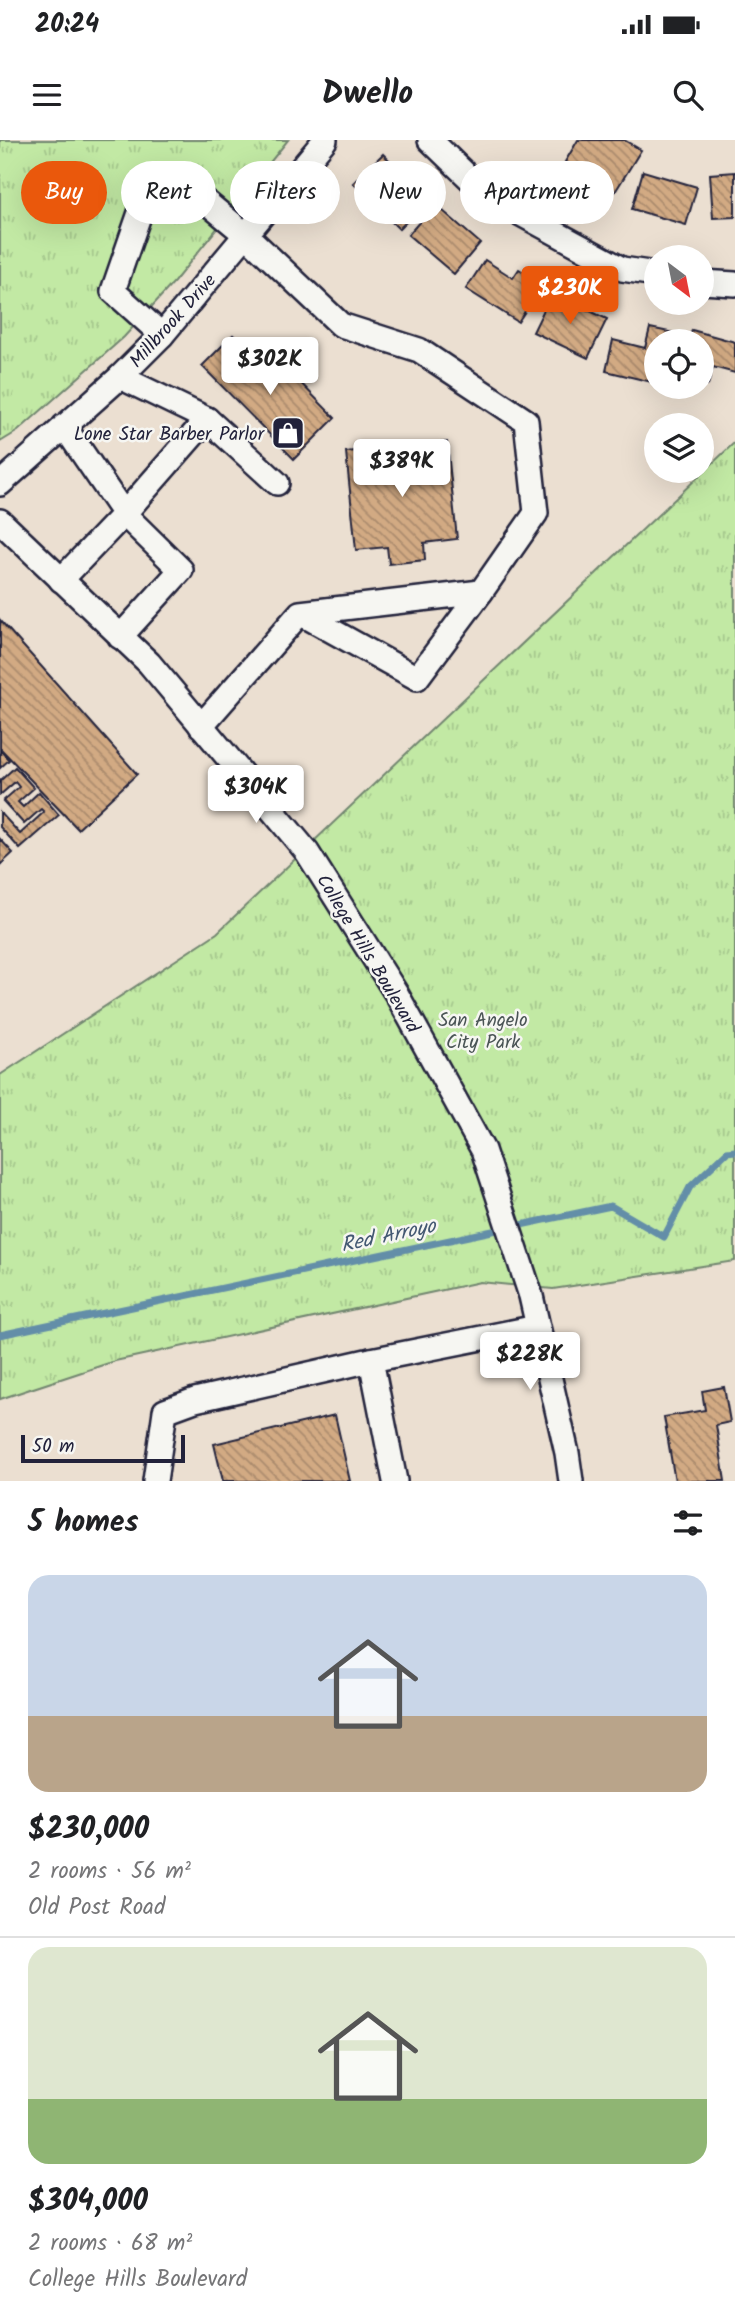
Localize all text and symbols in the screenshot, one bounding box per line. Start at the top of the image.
text: 20:24 [35,4,99,46]
text: Dwello [322,69,413,120]
icon: menu [28,76,66,114]
icon: search [669,76,707,114]
chip: Buy [21,161,107,224]
chip: Rent [121,161,216,224]
chip: Filters [230,161,340,224]
chip: New [354,161,446,224]
chip: Apartment [460,161,614,224]
north arrow [644,245,714,315]
map controls [644,245,714,483]
street label: Millbrook Drive [123,267,225,375]
pin: $230K [521,267,619,326]
text: $230K [537,271,603,307]
button: locate [644,329,714,399]
pin: $302K [221,338,319,397]
text: $302K [237,342,303,378]
button: layers [644,413,714,483]
shop icon: Lone Star Barber Parlor [269,414,307,452]
place label: Lone Star Barber Parlor [74,420,266,450]
pin: $389K [353,440,451,499]
text: $389K [369,444,435,480]
pin: $304K [207,766,305,825]
text: $304K [224,770,288,806]
street label: College Hills Boulevard [308,869,427,1040]
park label: San Angelo City Park [438,1006,528,1058]
water label: Red Arroyo [338,1210,440,1263]
pin: $228K [481,1332,579,1392]
text: $228K [496,1337,564,1373]
scale bar [21,1432,186,1464]
text: 50 m [32,1432,74,1462]
text: 5 homes [28,1499,139,1547]
icon: filters [669,1504,707,1542]
icon: home [305,1621,431,1747]
text: $230,000 [28,1806,149,1854]
text: 2 rooms · 56 m² [28,1854,191,1890]
text: Old Post Road [28,1890,165,1926]
icon: home [305,1993,431,2119]
text: $304,000 [28,2178,148,2226]
text: 2 rooms · 68 m² [28,2226,192,2262]
text: College Hills Boulevard [28,2262,247,2298]

